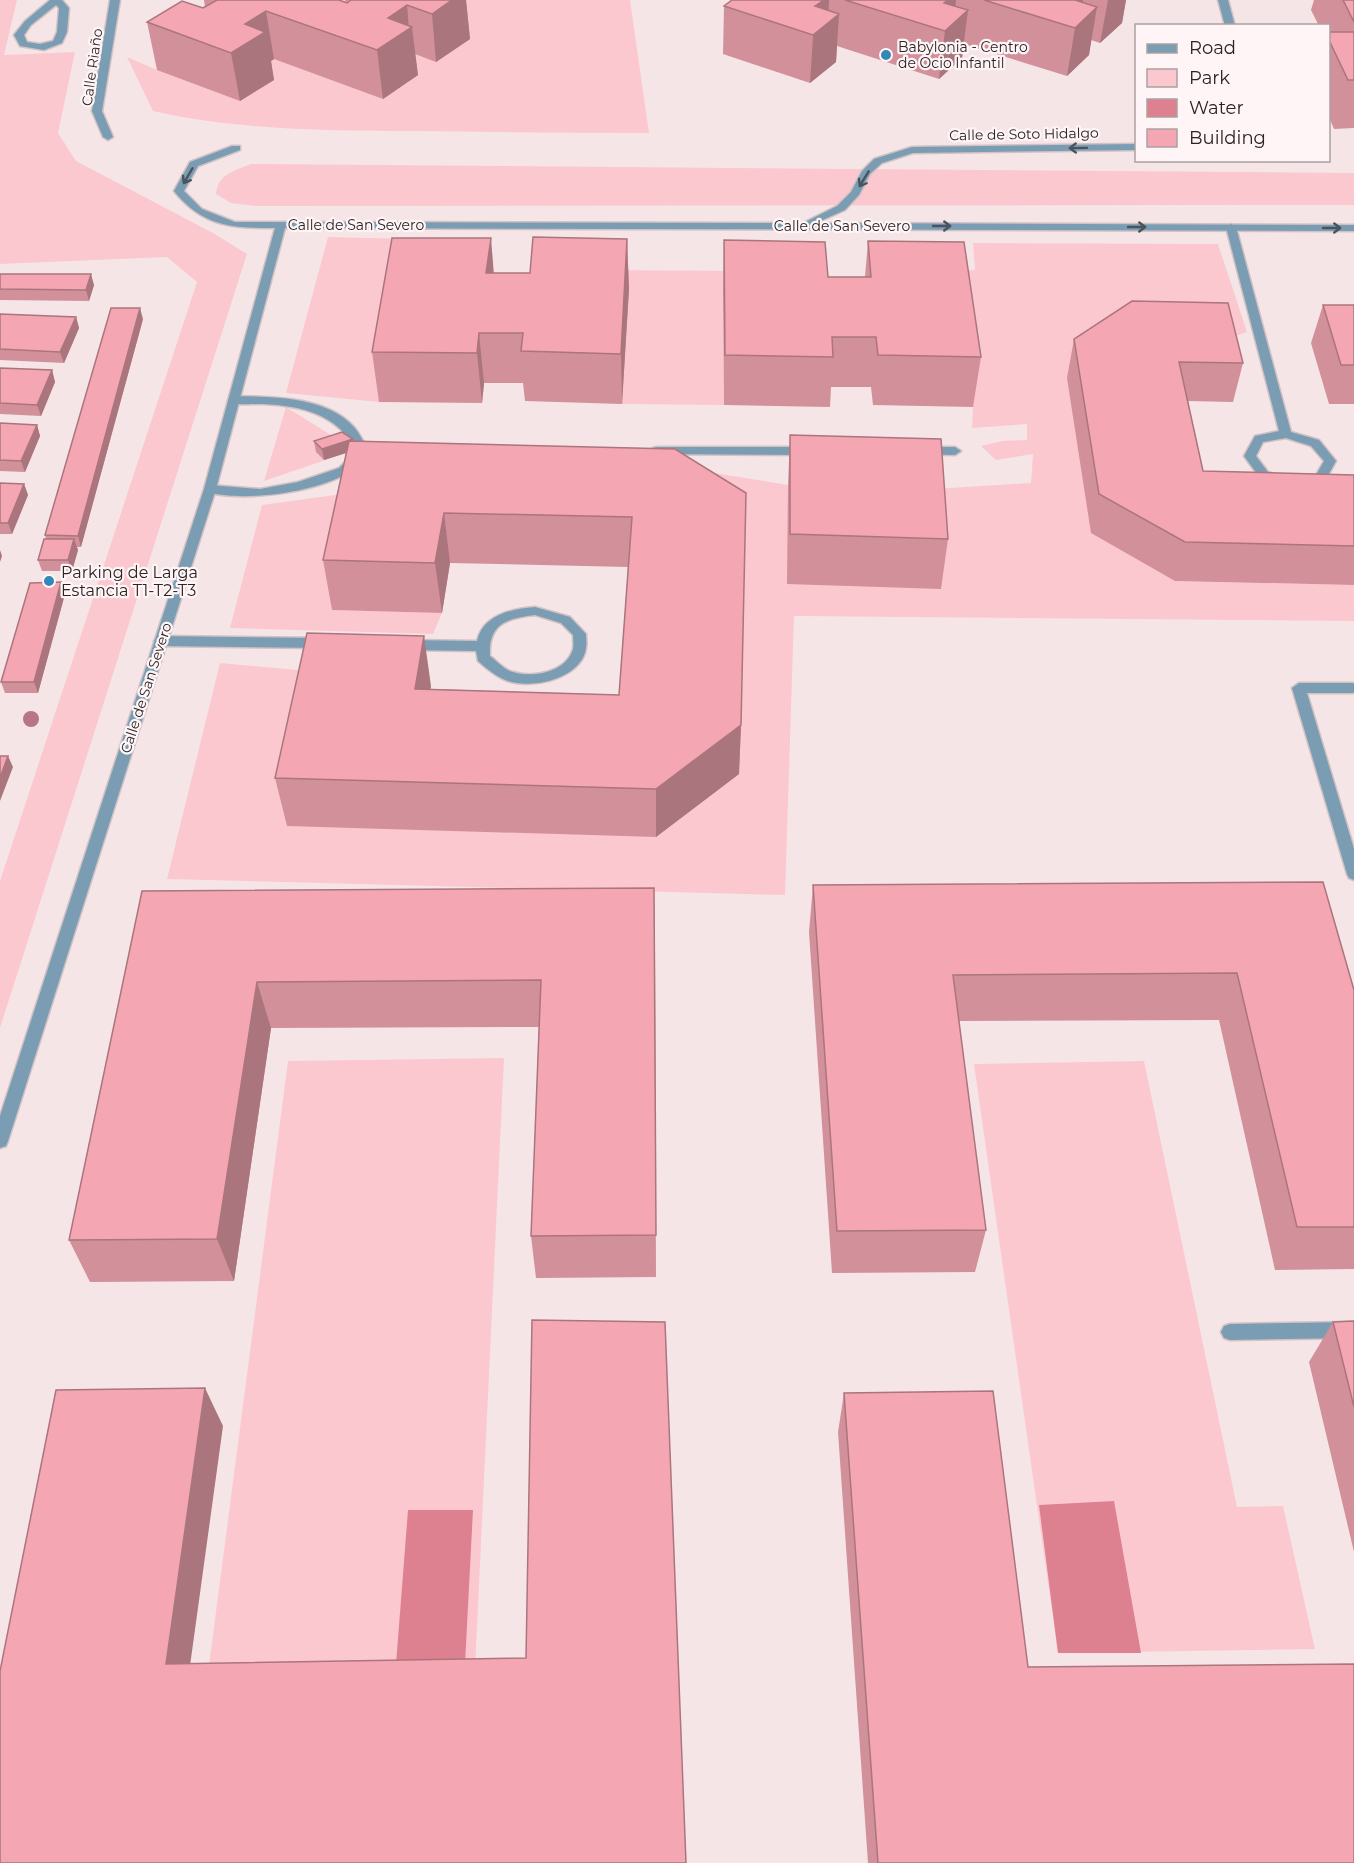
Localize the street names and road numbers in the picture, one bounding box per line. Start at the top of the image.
street label: Calle Riaño [78,27,106,107]
street label: Calle de Soto Hidalgo [949,124,1099,144]
street label: Calle de San Severo [288,216,424,234]
street label: Calle de San Severo [774,217,910,235]
street label: Calle de San Severo [116,620,176,756]

